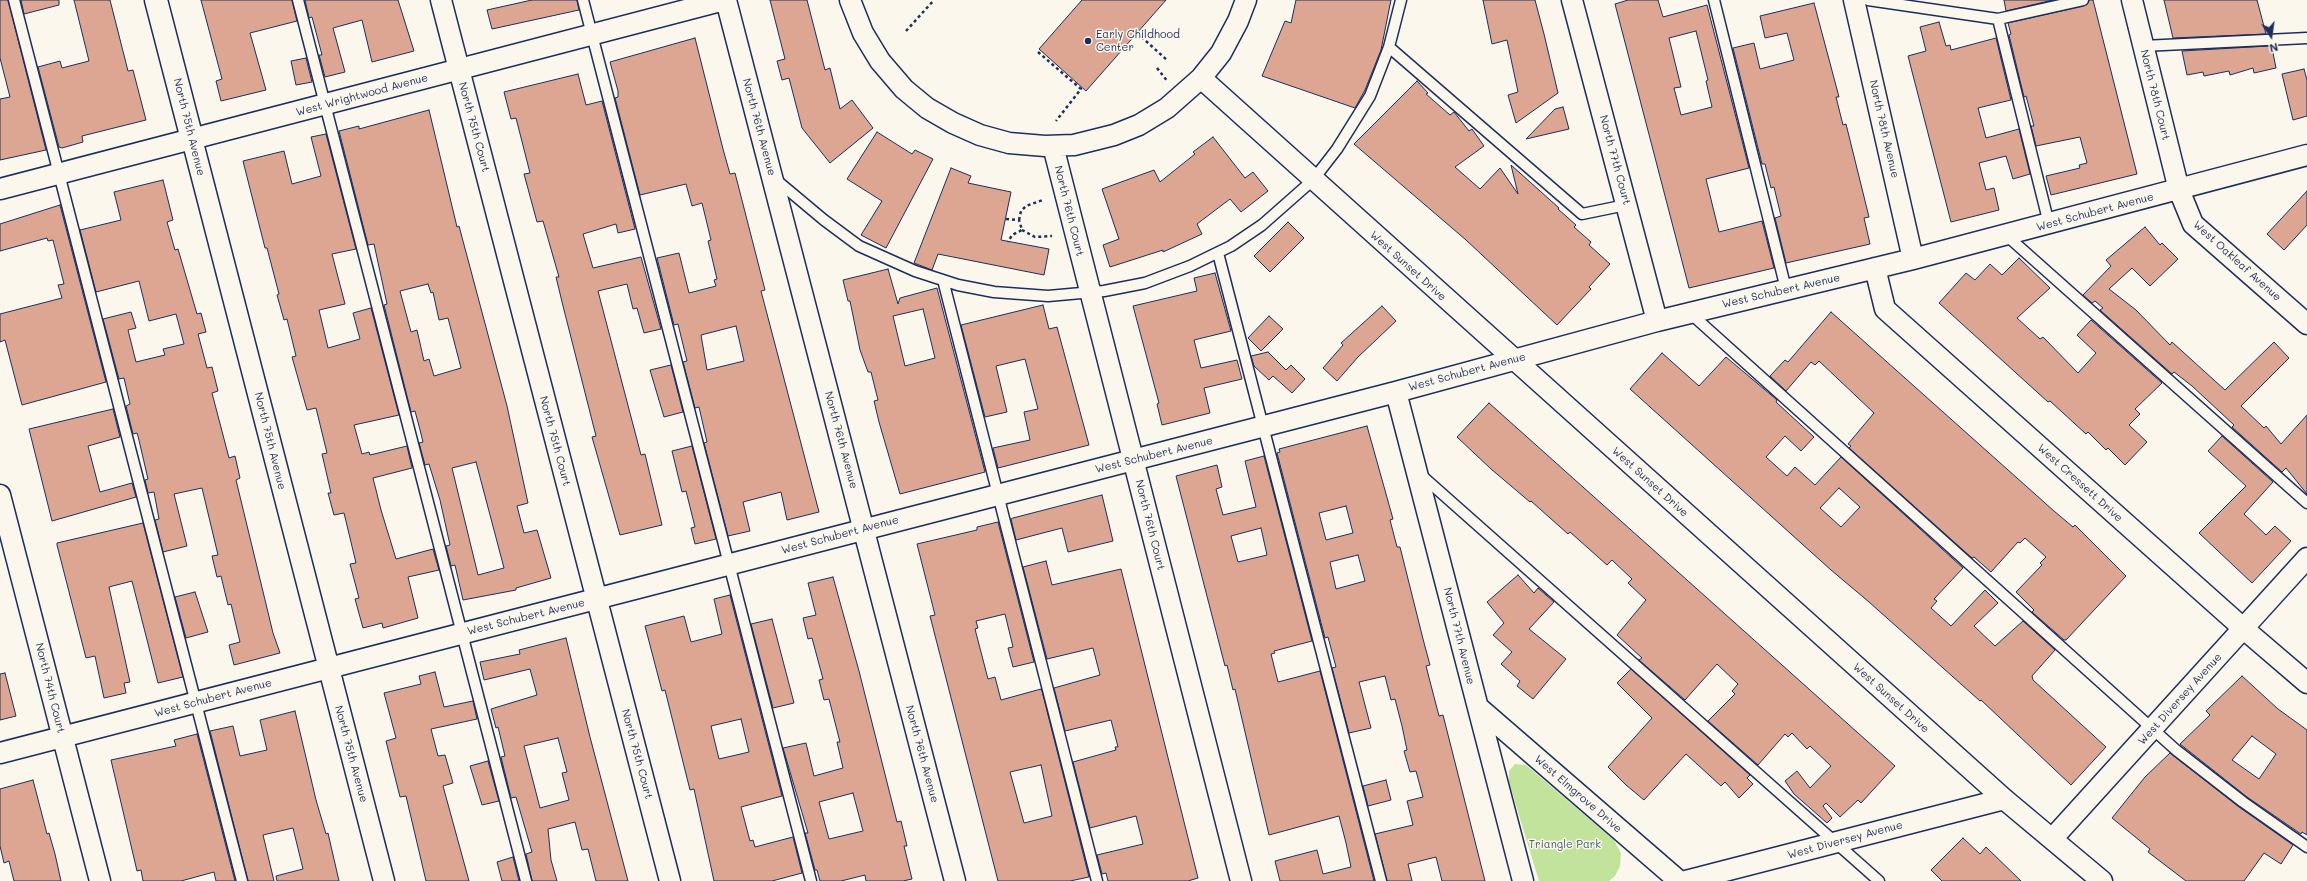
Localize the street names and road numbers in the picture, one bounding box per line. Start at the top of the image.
street label: North 78th Court [2137,48,2173,142]
street label: West Wrightwood Avenue [294,71,430,119]
street label: North 75th Avenue [171,77,207,177]
street label: North 76th Avenue [740,77,778,177]
street label: North 78th Avenue [1866,79,1902,179]
street label: North 75th Court [456,81,492,173]
street label: North 77th Court [1597,114,1633,206]
street label: North 76th Court [1051,164,1087,258]
street label: West Schubert Avenue [2035,190,2155,234]
street label: West Oakleaf Avenue [2190,218,2284,304]
street label: West Sunset Drive [1367,228,1449,304]
street label: West Schubert Avenue [1721,271,1841,311]
street label: West Schubert Avenue [1407,350,1527,394]
street label: North 76th Avenue [822,390,860,490]
street label: North 75th Avenue [252,391,288,491]
street label: North 75th Court [537,395,573,487]
street label: West Schubert Avenue [1094,434,1214,476]
street label: West Cressett Drive [2035,441,2125,525]
street label: West Sunset Drive [1609,444,1691,520]
street label: North 76th Court [1132,478,1168,572]
street label: West Schubert Avenue [780,513,900,557]
street label: North 77th Avenue [1441,586,1477,686]
street label: West Schubert Avenue [466,596,586,638]
street label: North 74th Court [32,641,68,735]
street label: West Diversey Avenue [2135,650,2225,748]
street label: West Sunset Drive [1850,660,1932,736]
street label: West Schubert Avenue [153,676,273,720]
street label: North 75th Avenue [332,704,370,804]
street label: North 76th Avenue [903,704,941,804]
street label: North 75th Court [619,708,655,800]
street label: West Elmgrove Drive [1532,752,1624,836]
street label: West Diversey Avenue [1786,818,1904,862]

